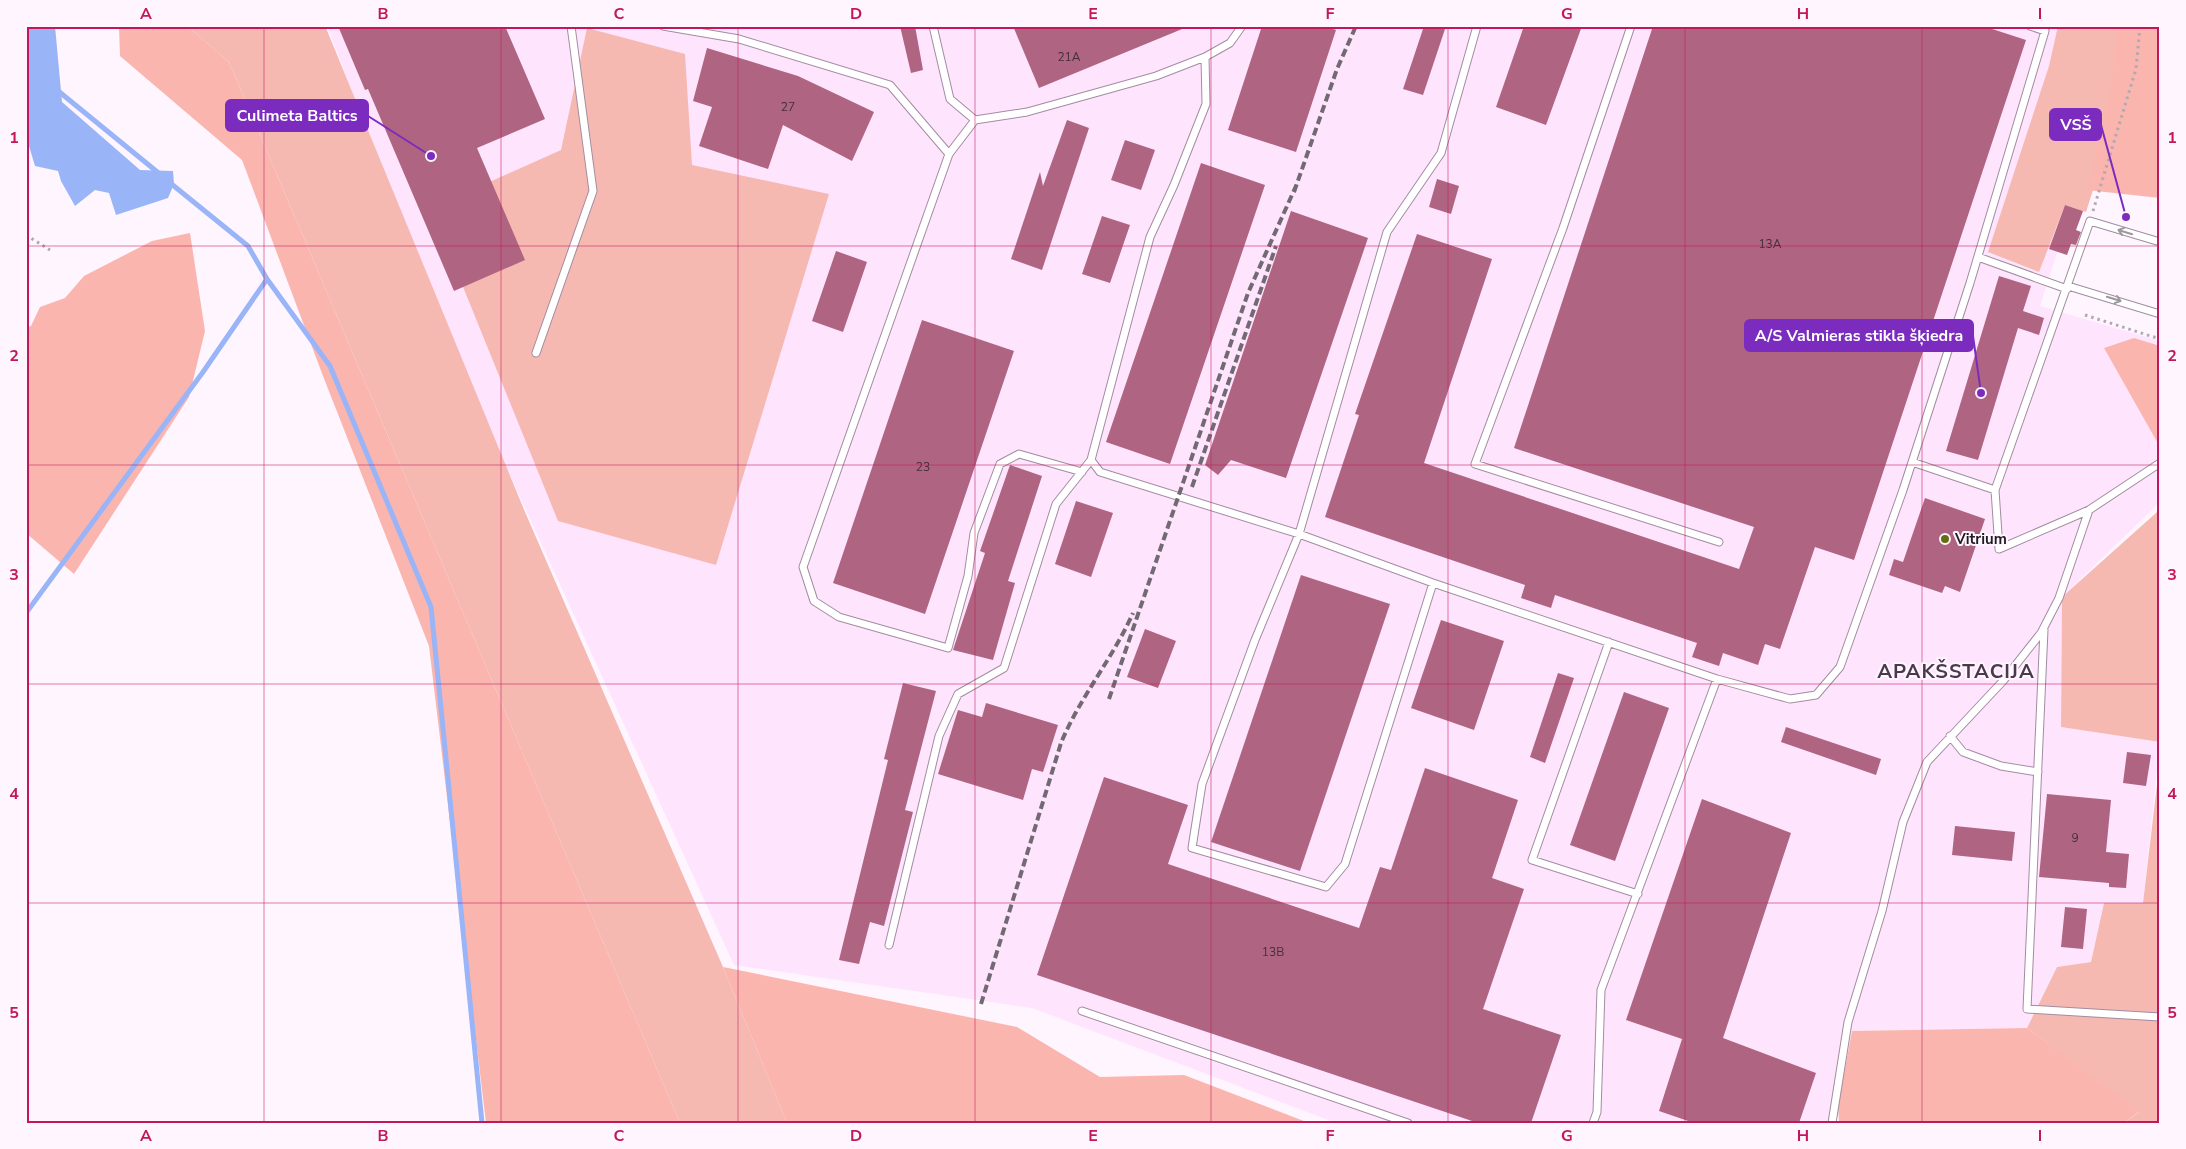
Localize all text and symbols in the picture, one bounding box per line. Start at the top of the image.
text: A [140,3,152,25]
text: B [377,3,389,25]
text: C [614,3,625,25]
text: D [850,3,862,25]
text: E [1088,3,1098,25]
text: F [1326,3,1335,25]
text: G [1561,3,1573,25]
text: H [1797,3,1809,25]
text: I [2038,3,2042,25]
house number: 21A [1057,49,1081,65]
house number: 27 [781,99,795,115]
callout: Culimeta Baltics [226,100,368,131]
text: Culimeta Baltics [236,105,358,127]
callout: VSŠ [2050,109,2101,140]
text: VSŠ [2059,114,2092,136]
text: 1 [9,127,19,149]
text: 1 [2167,127,2177,149]
one-way arrow [2117,226,2133,236]
house number: 13A [1758,236,1782,252]
one-way arrow [2106,295,2122,305]
callout: A/S Valmieras stikla šķiedra [1745,320,1973,351]
text: A/S Valmieras stikla šķiedra [1755,325,1963,347]
text: 2 [9,345,19,367]
text: 2 [2167,345,2177,367]
house number: 23 [916,459,930,475]
place label: Vitrium [1954,529,2007,549]
marker: Vitrium [1939,533,1951,545]
text: 3 [9,564,19,586]
text: 3 [2167,564,2177,586]
district label: APAKŠSTACIJA [1877,658,2035,685]
text: 4 [9,783,19,805]
text: 4 [2167,783,2177,805]
house number: 9 [2071,830,2079,846]
house number: 13B [1262,944,1284,960]
text: 5 [9,1002,19,1024]
text: 5 [2167,1002,2177,1024]
text: A [140,1125,152,1147]
text: B [377,1125,389,1147]
text: C [614,1125,625,1147]
text: D [850,1125,862,1147]
text: E [1088,1125,1098,1147]
text: F [1326,1125,1335,1147]
text: G [1561,1125,1573,1147]
text: H [1797,1125,1809,1147]
text: I [2038,1125,2042,1147]

